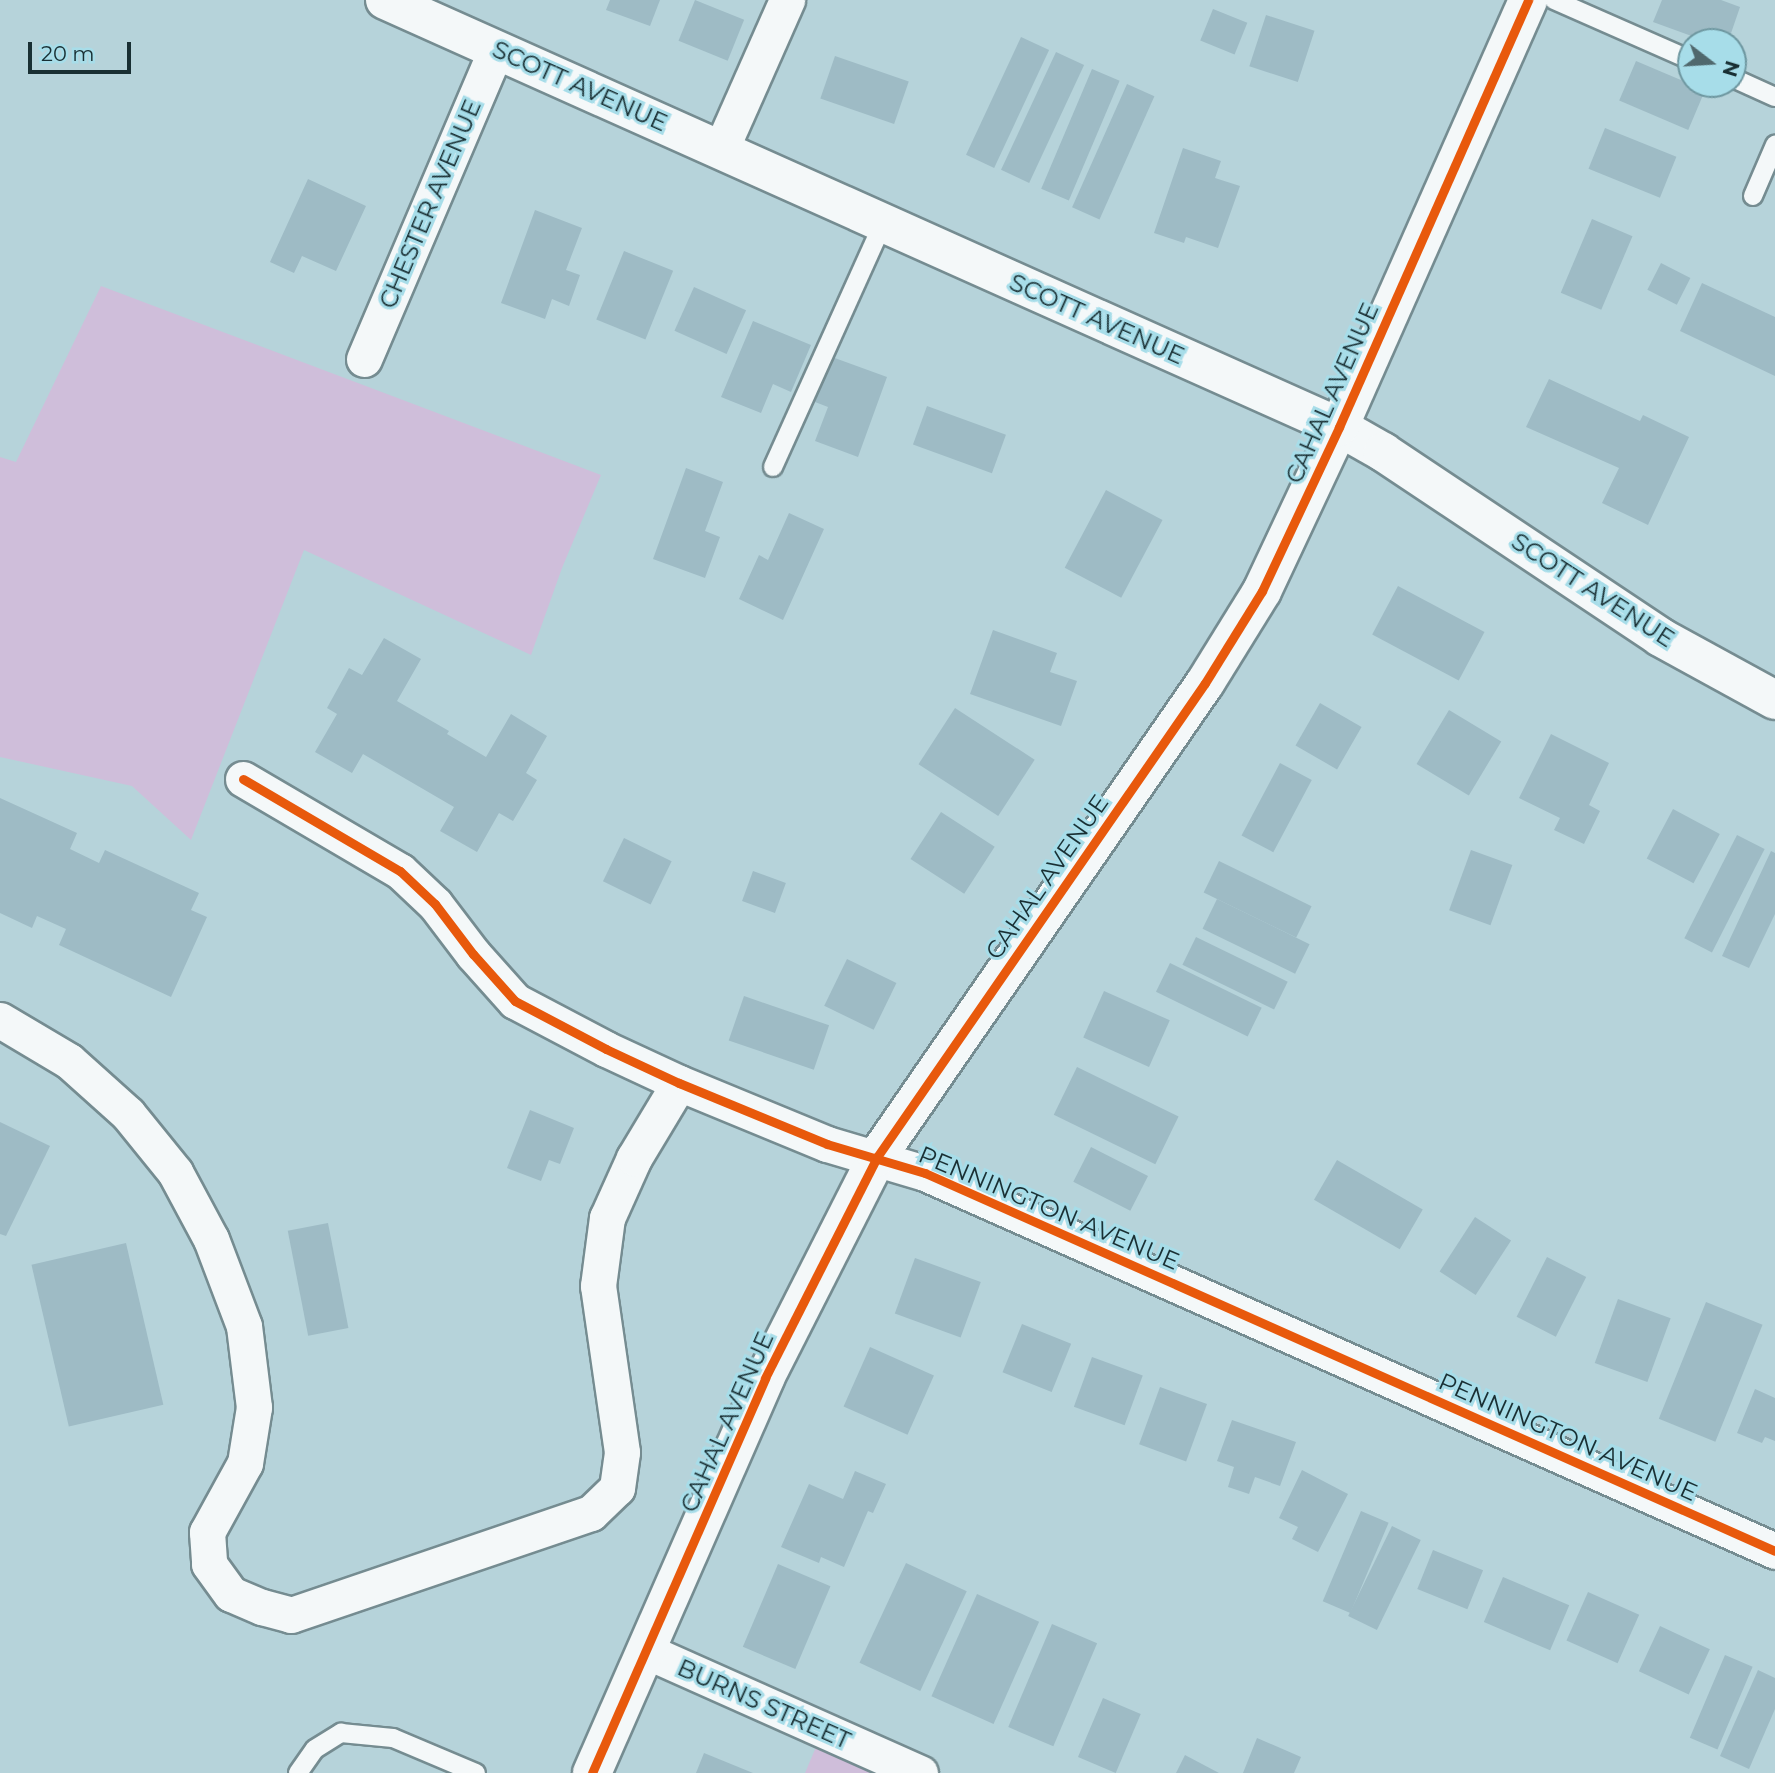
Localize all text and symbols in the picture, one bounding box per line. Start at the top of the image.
scale bar [32,28,135,72]
north arrow [1677,28,1747,98]
street label: SCOTT AVENUE [488,35,672,137]
text: 20 m [41,41,95,66]
text: N [1717,58,1744,79]
street label: CHESTER AVENUE [373,95,487,313]
street label: SCOTT AVENUE [1005,268,1189,370]
street label: CAHAL AVENUE [1279,298,1385,488]
street label: SCOTT AVENUE [1506,527,1680,653]
street label: CAHAL AVENUE [979,789,1115,965]
street label: PENNINGTON AVENUE [914,1140,1184,1276]
street label: CAHAL AVENUE [674,1327,780,1517]
street label: PENNINGTON AVENUE [1434,1367,1702,1507]
street label: BURNS STREET [673,1653,855,1755]

